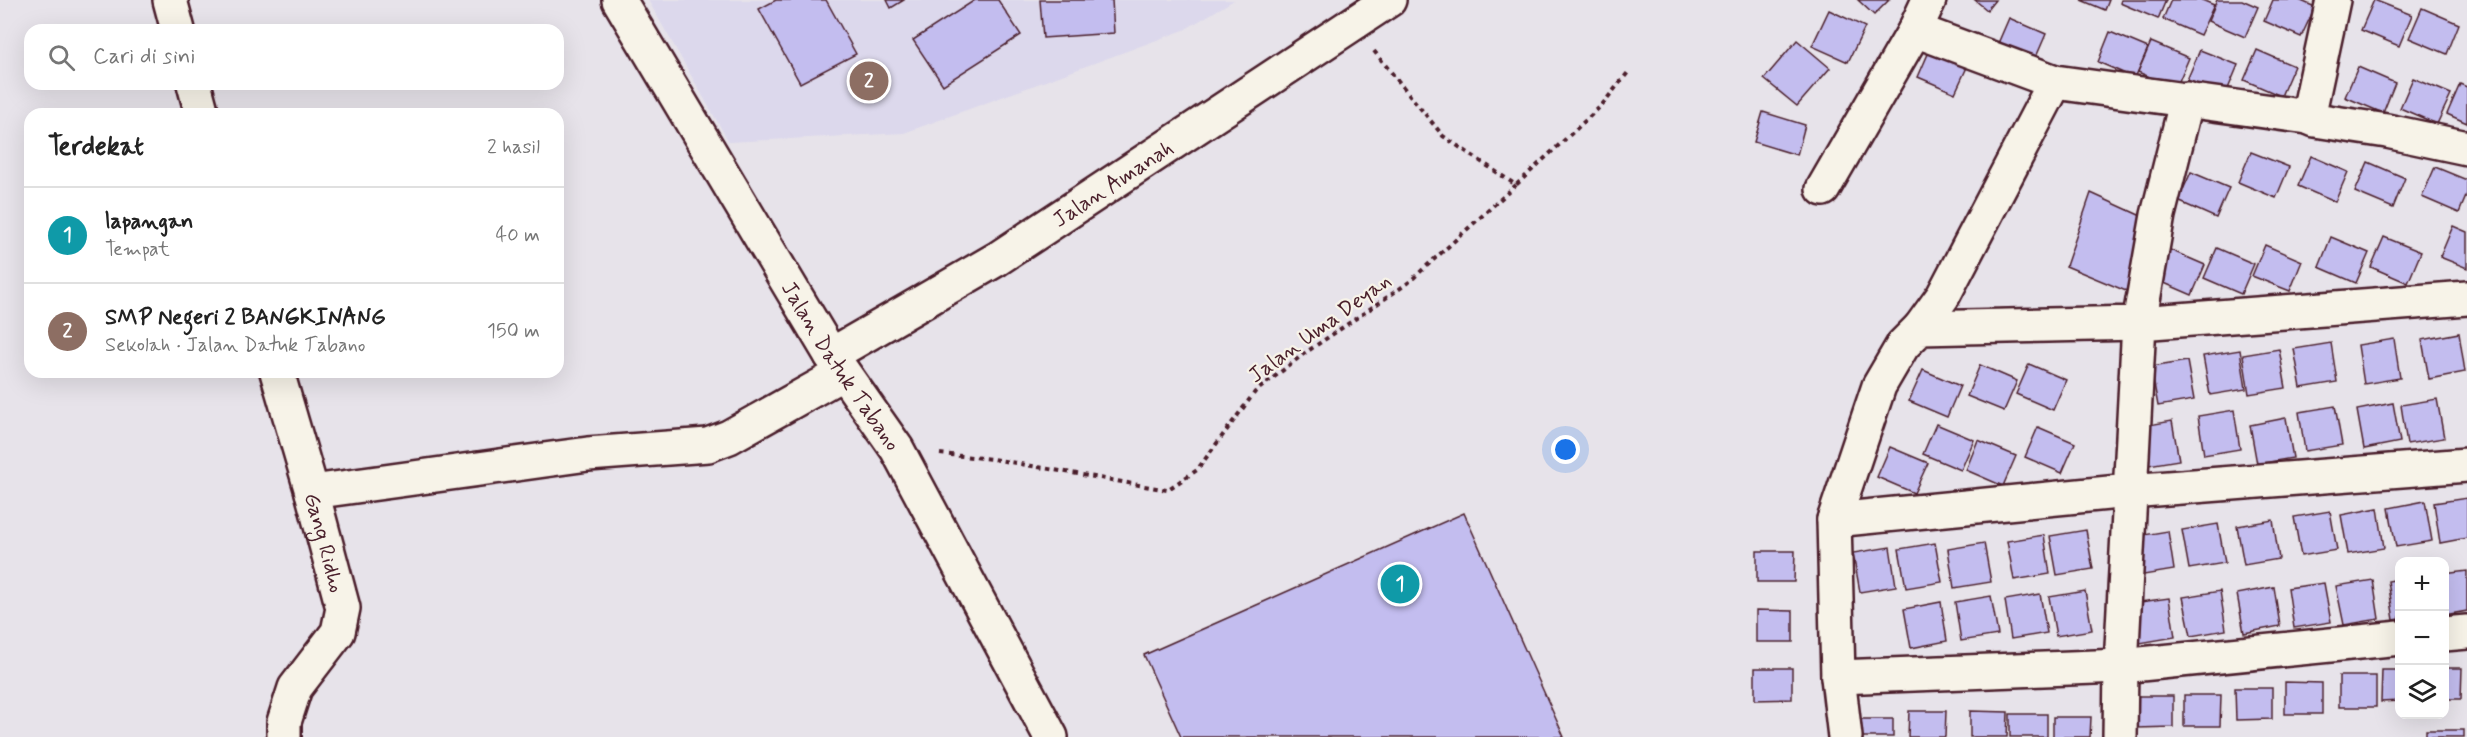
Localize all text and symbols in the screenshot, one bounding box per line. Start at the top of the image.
search box [24,24,564,90]
icon: search [45,41,78,74]
text: Cari di sini [93,43,195,71]
pin: 2 [850,58,888,104]
text: Terdekat [48,130,144,164]
text: 2 hasil [487,134,540,161]
street label: Jalan Amanah [1048,134,1179,234]
text: lapangan [105,208,193,236]
text: 1 [63,222,72,249]
text: 40 m [496,222,540,249]
text: Tempat [105,236,170,263]
street label: Jalan Uma Deyan [1243,267,1397,390]
street label: Jalan Datuk Tabano [774,277,906,457]
text: SMP Negeri 2 BANGKINANG [105,304,386,332]
text: 2 [63,318,72,345]
text: 150 m [487,318,540,345]
text: Sekolah · Jalan Datuk Tabano [105,332,366,359]
your location [1551,435,1580,464]
street label: Gang Ridho [297,490,350,596]
map controls [2395,557,2449,719]
button: + [2395,557,2449,611]
pin: 1 [1380,562,1420,606]
button: − [2395,611,2449,665]
button: layers [2395,665,2449,719]

